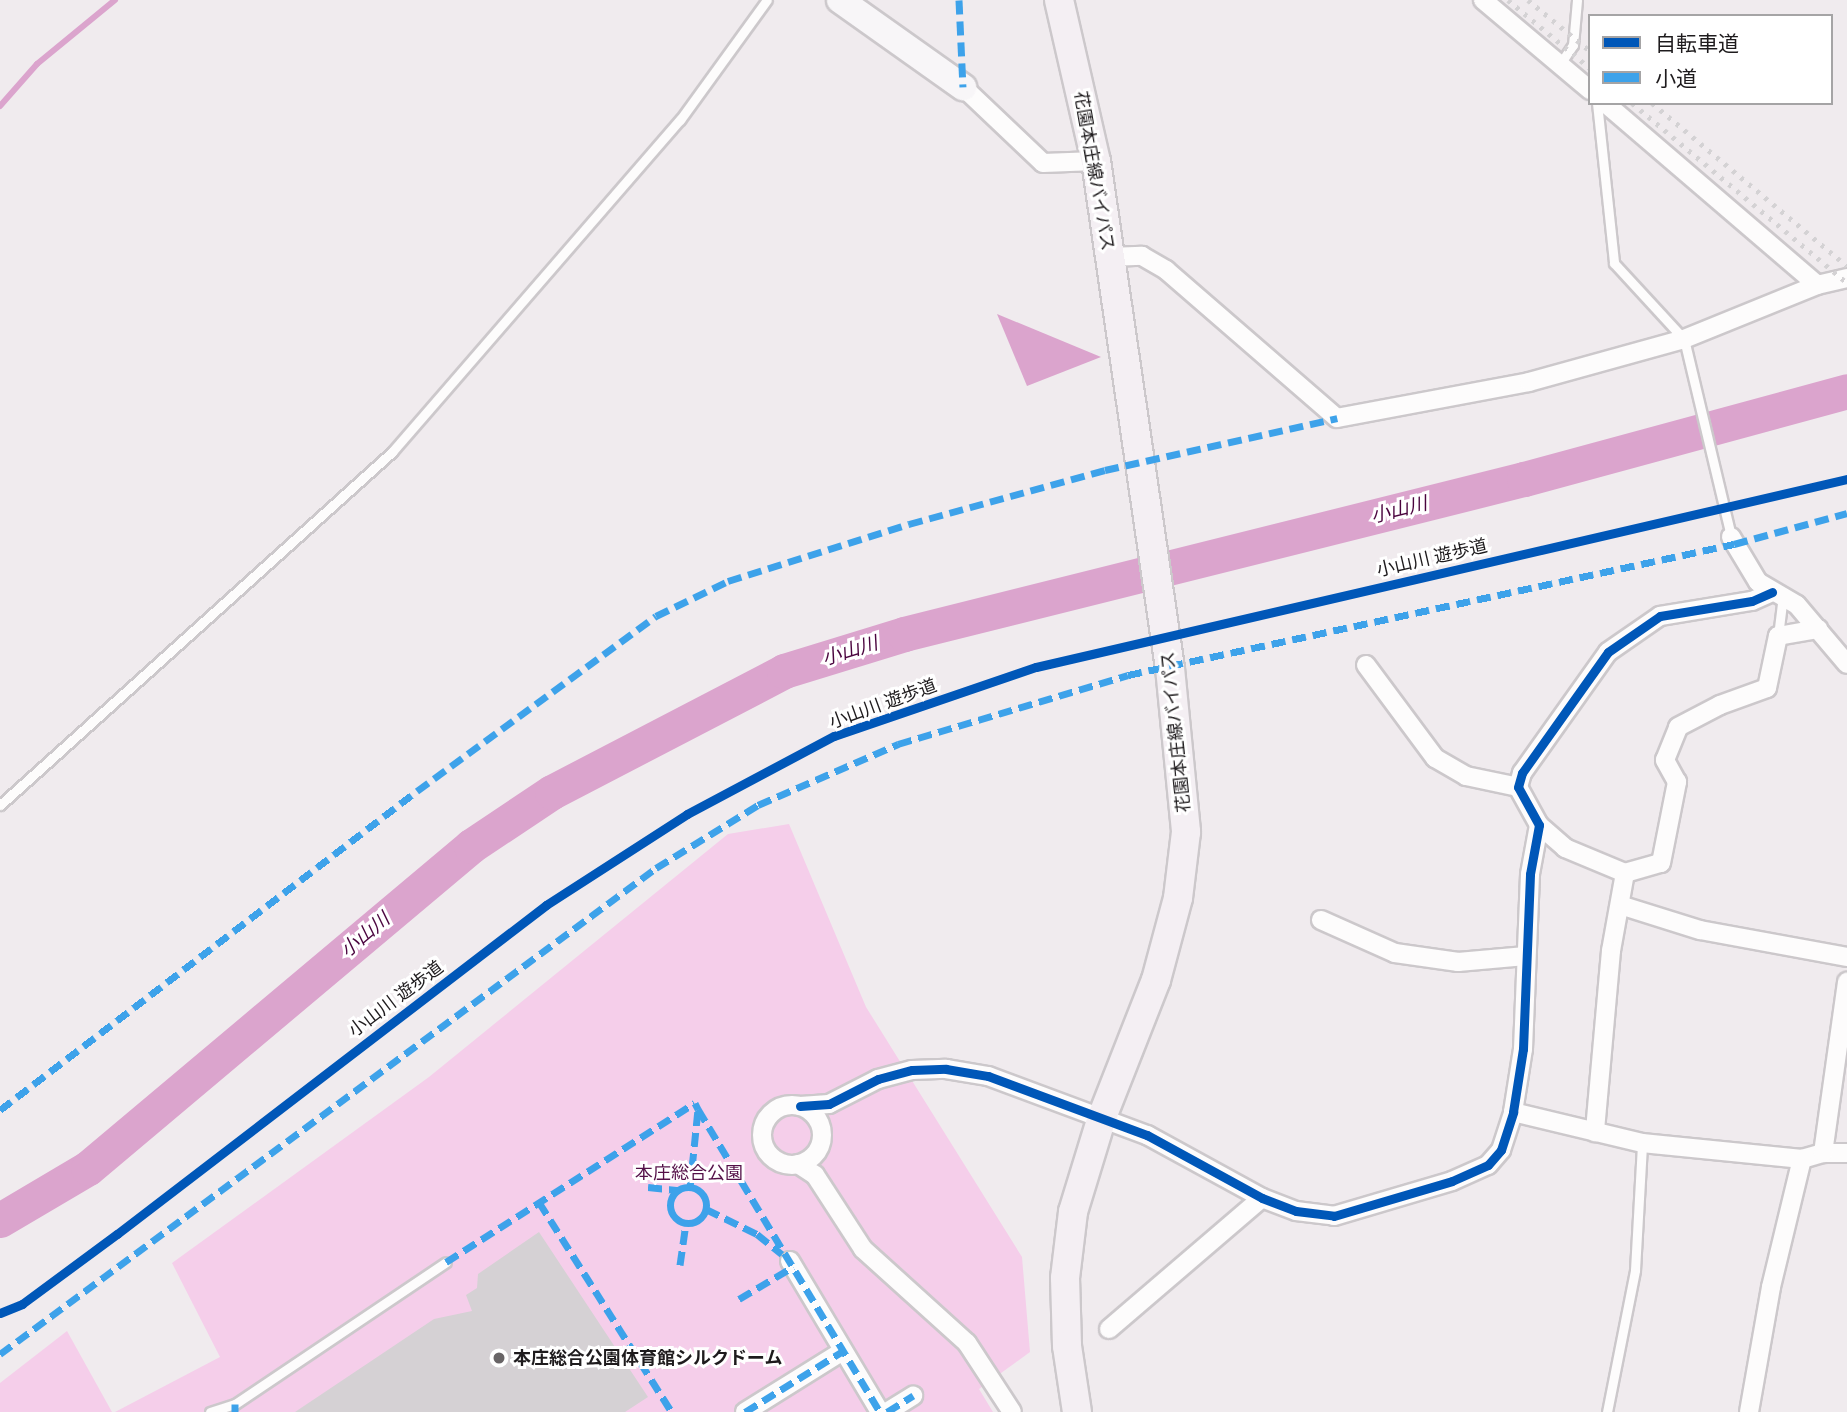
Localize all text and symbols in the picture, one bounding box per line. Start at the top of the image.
legend [1588,14,1833,105]
text: 自転車道 [1655,30,1739,58]
text: 小道 [1655,65,1697,93]
street label: 花園本庄線バイパス [1069,89,1119,253]
water label: 小山川 [1369,492,1429,528]
street label: 小山川 遊歩道 [1375,535,1489,581]
water label: 小山川 [819,632,881,670]
street label: 花園本庄線バイパス [1157,650,1195,814]
street label: 小山川 遊歩道 [826,675,940,733]
water label: 小山川 [336,908,394,962]
street label: 小山川 遊歩道 [344,956,448,1042]
park label: 本庄総合公園 [635,1162,743,1184]
place label: 本庄総合公園体育館シルクドーム [513,1347,783,1369]
marker: 本庄総合公園体育館シルクドーム [491,1350,507,1366]

